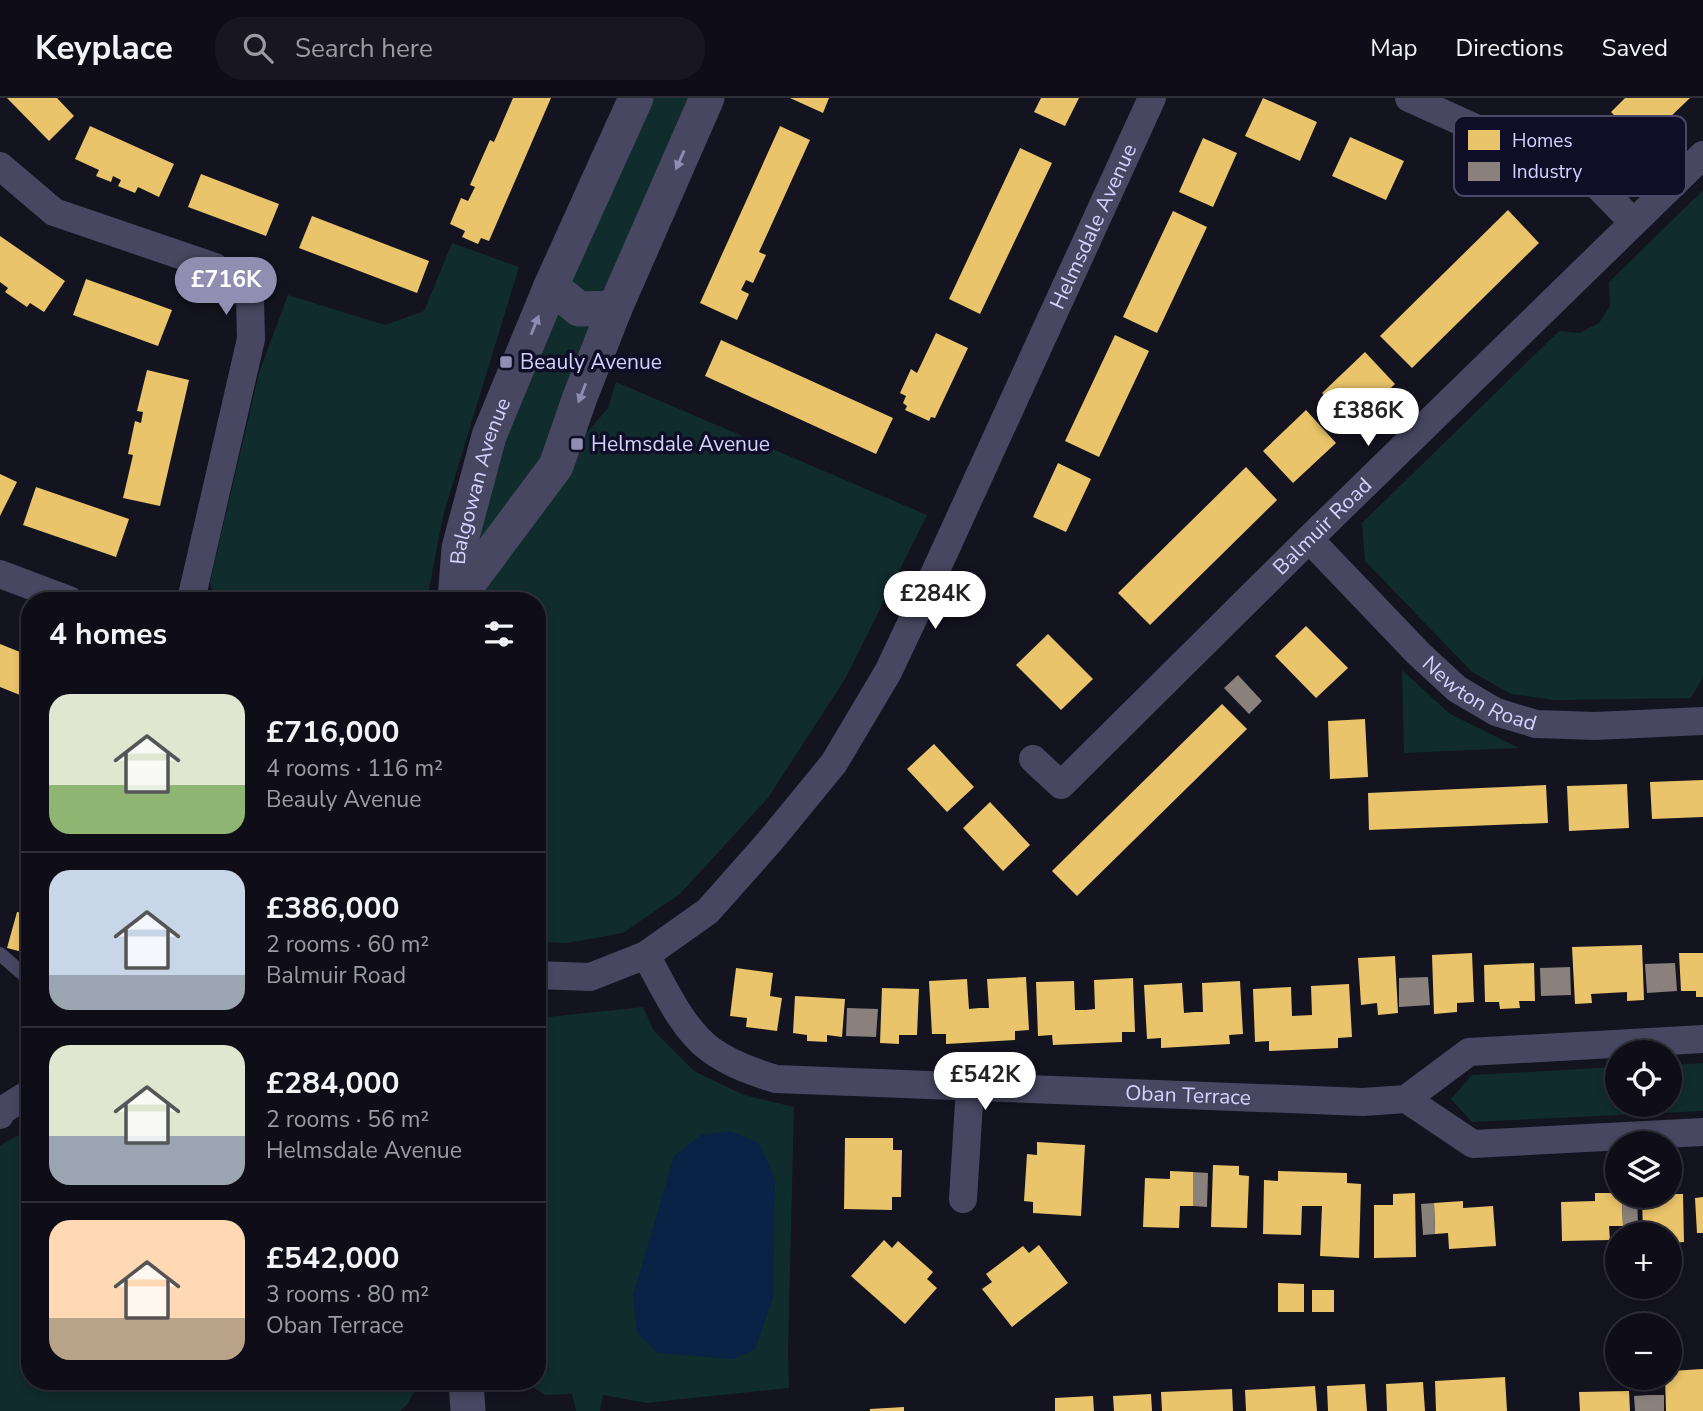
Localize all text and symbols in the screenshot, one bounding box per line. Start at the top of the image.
search box [215,17,705,80]
text: Keyplace [35,26,173,71]
icon: search [239,29,277,67]
text: Search here [295,31,433,66]
text: Map [1370,32,1417,64]
text: Directions [1455,32,1564,64]
text: Saved [1602,32,1668,64]
legend [1454,116,1686,196]
text: Homes [1512,128,1573,154]
street label: Helmsdale Avenue [1043,139,1143,314]
one-way arrow [674,150,685,171]
text: Industry [1512,159,1582,185]
pin: £716K [177,258,275,317]
text: £716K [191,264,261,295]
one-way arrow [529,314,540,335]
place label: Beauly Avenue [520,348,662,376]
marker: Beauly Avenue [498,354,514,370]
one-way arrow [576,382,587,403]
pin: £386K [1319,388,1417,448]
street label: Balgowan Avenue [444,393,517,566]
text: £386K [1333,395,1403,426]
place label: Helmsdale Avenue [591,430,770,458]
marker: Helmsdale Avenue [569,436,585,452]
street label: Balmuir Road [1267,471,1378,581]
pin: £284K [886,572,984,631]
text: £284K [900,578,970,609]
text: 4 homes [49,614,167,655]
icon: filters [480,615,518,653]
street label: Newton Road [1416,650,1540,737]
text: £716,000 [266,712,399,753]
icon: home [105,722,189,806]
text: 4 rooms · 116 m² [266,753,443,784]
text: Beauly Avenue [266,784,421,815]
text: £386,000 [266,888,399,929]
icon: home [105,898,189,982]
text: 2 rooms · 60 m² [266,929,429,960]
text: Balmuir Road [266,960,406,991]
map controls [1605,1040,1682,1390]
button: locate [1605,1040,1682,1117]
pin: £542K [936,1052,1034,1112]
text: £542K [950,1059,1020,1090]
text: £284,000 [266,1063,399,1104]
icon: home [105,1073,189,1157]
street label: Oban Terrace [1125,1079,1252,1112]
text: 2 rooms · 56 m² [266,1104,429,1135]
button: layers [1605,1131,1682,1208]
text: Helmsdale Avenue [266,1135,462,1166]
button: + [1605,1222,1682,1299]
text: £542,000 [266,1238,399,1279]
icon: home [105,1248,189,1332]
text: 3 rooms · 80 m² [266,1279,429,1310]
text: Oban Terrace [266,1310,404,1341]
button: − [1605,1313,1682,1390]

